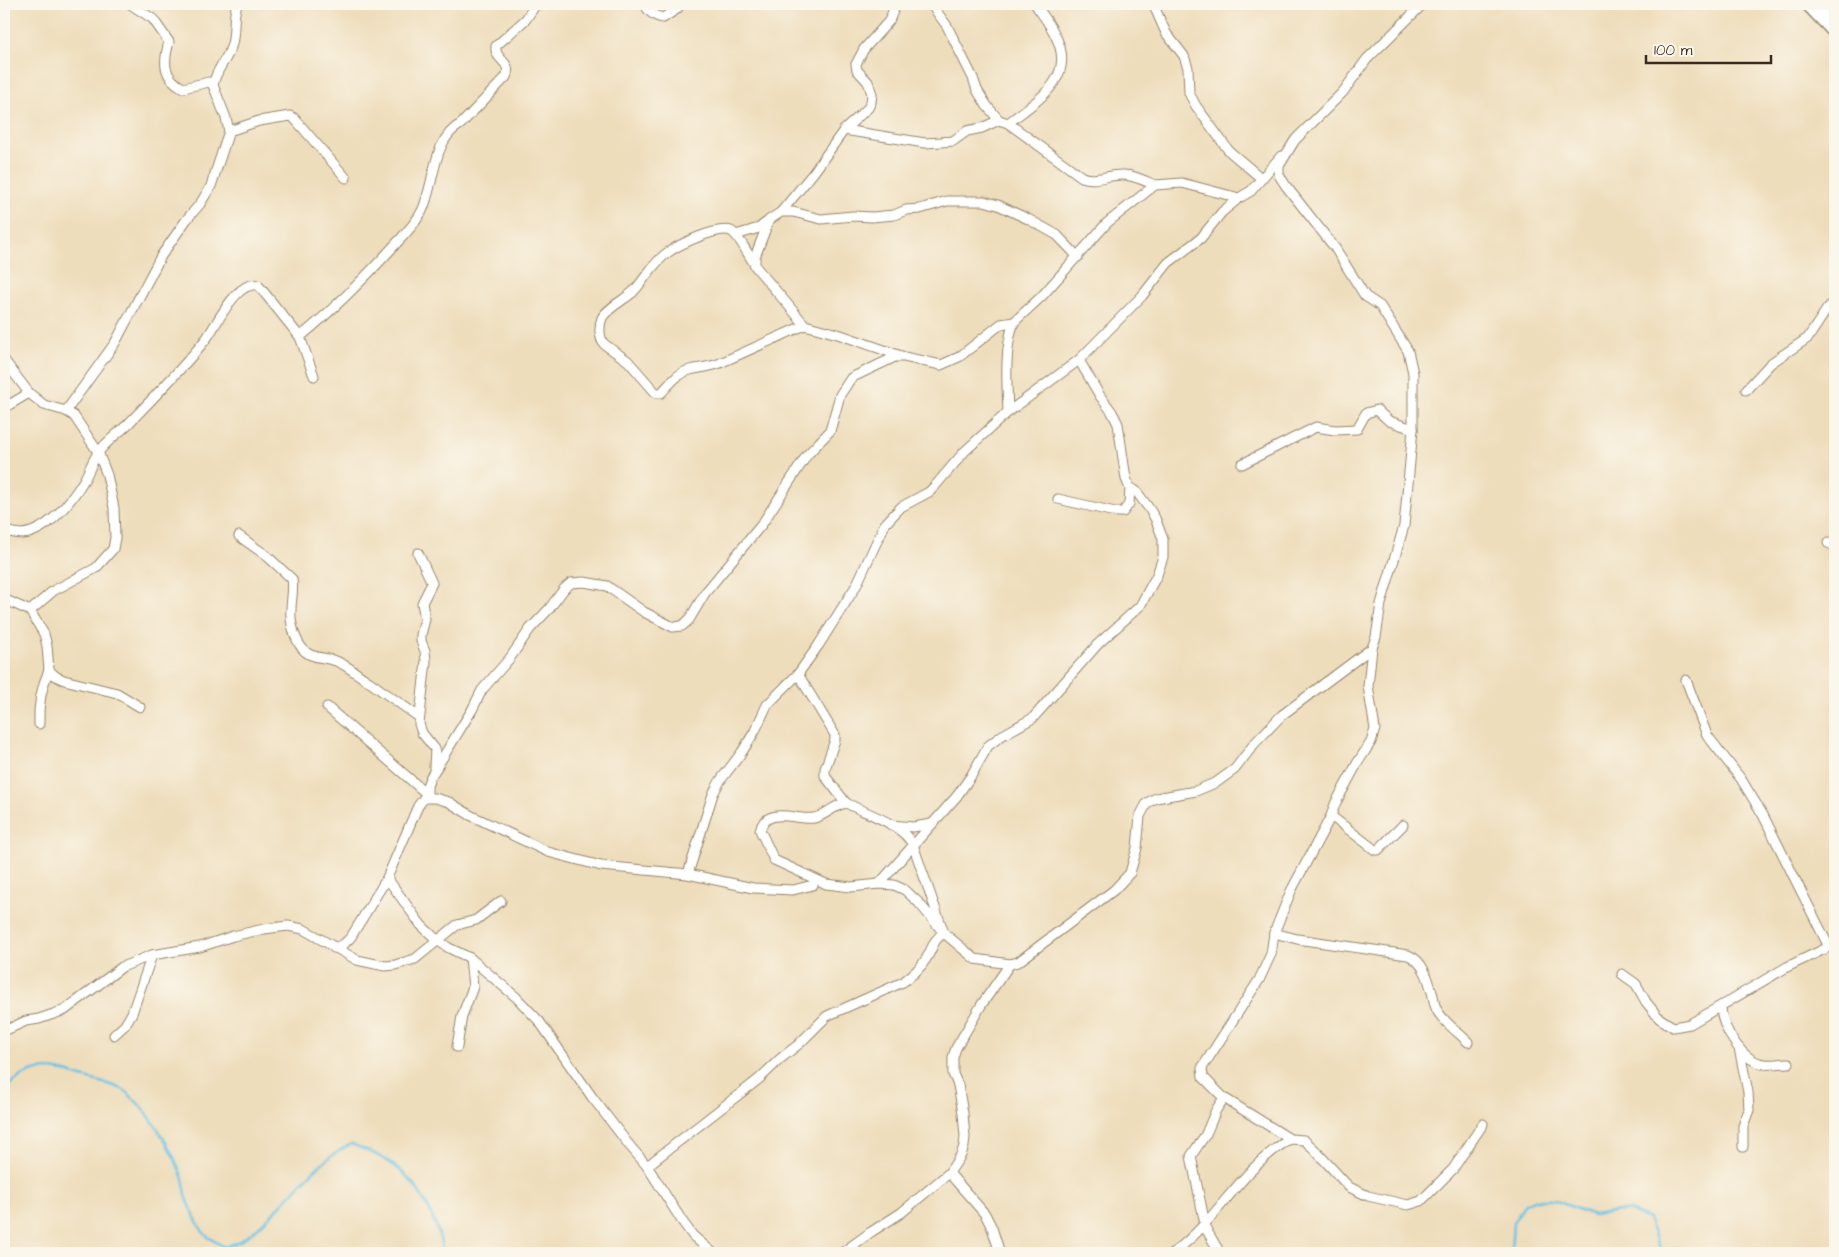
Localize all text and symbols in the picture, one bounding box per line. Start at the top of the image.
scale bar [1646,32,1772,64]
text: 100 m [1654,40,1693,61]

